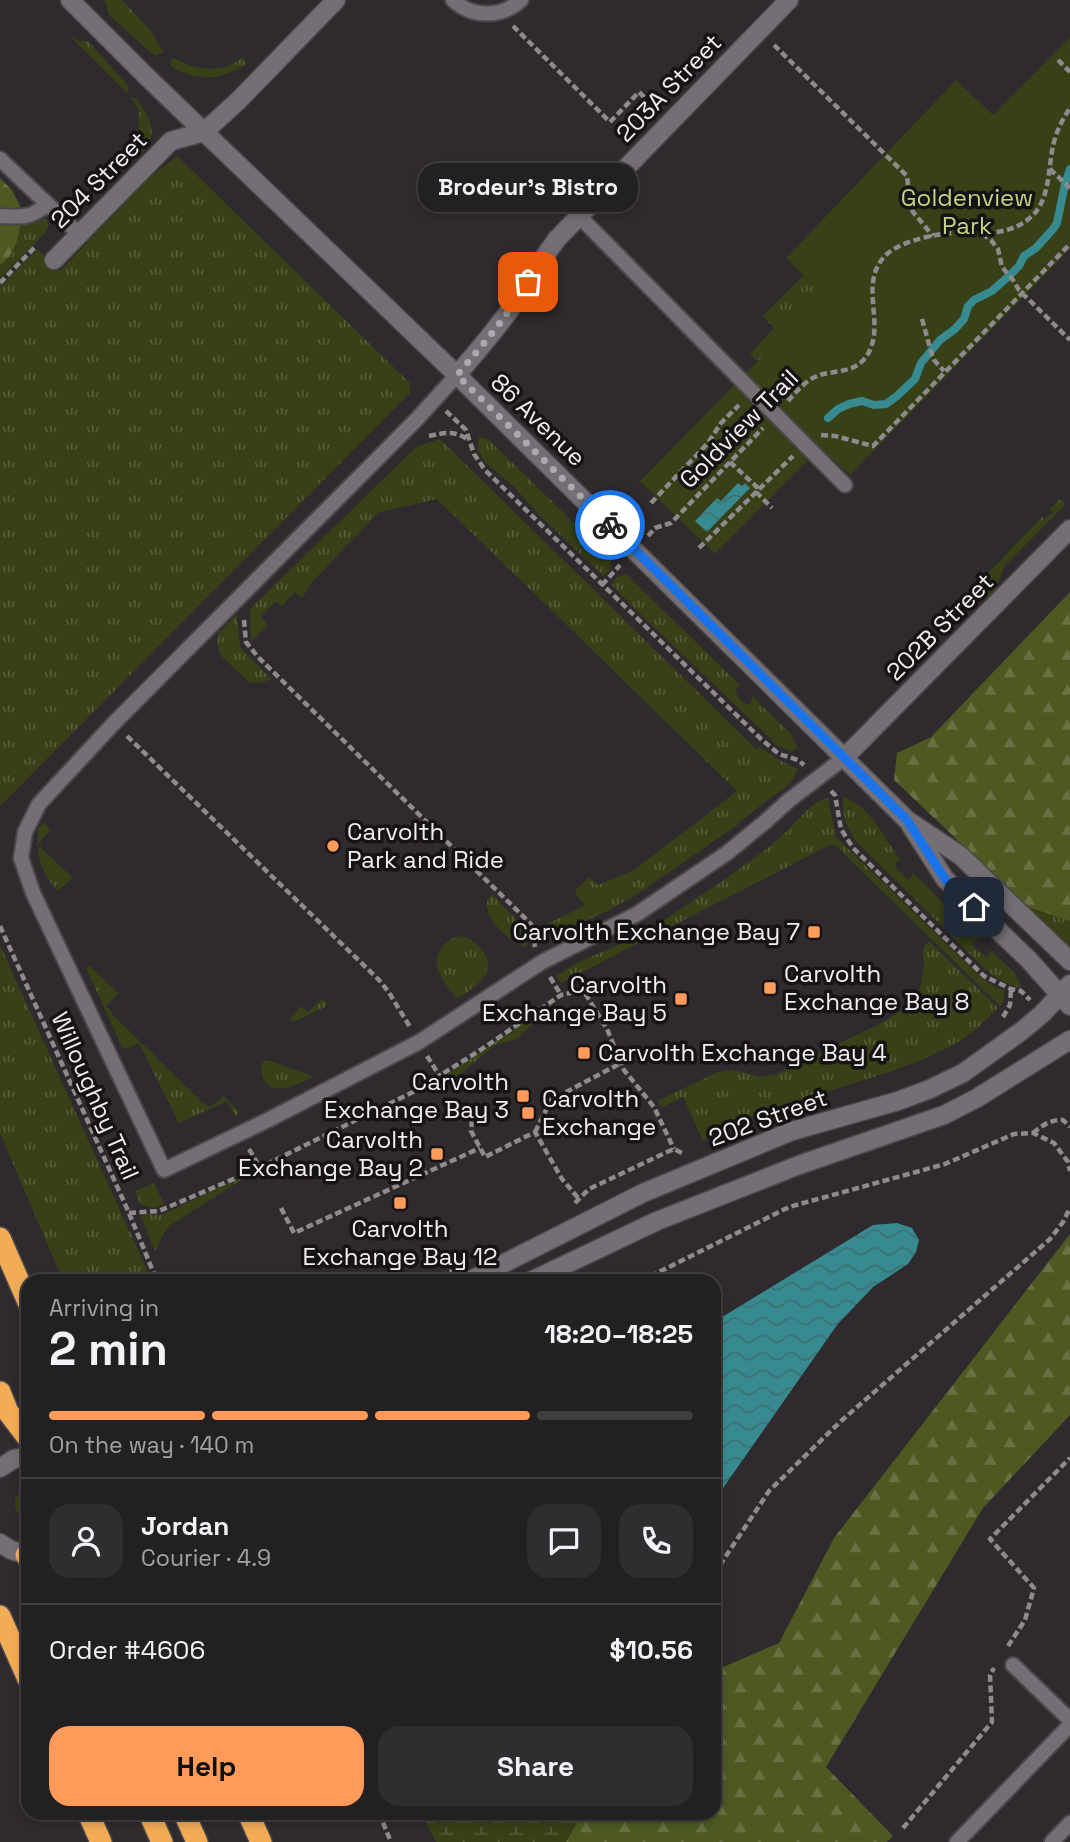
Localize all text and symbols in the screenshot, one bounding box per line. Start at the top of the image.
street label: 203A Street [609,27,728,148]
street label: 204 Street [44,125,154,235]
callout: Brodeur's Bistro [418,163,638,212]
text: Brodeur's Bistro [438,172,618,202]
park label: Goldenview Park [901,182,1033,241]
pin [498,252,558,312]
icon: bag [509,263,547,301]
street label: Goldview Trail [673,363,805,495]
street label: 86 Avenue [484,367,592,473]
courier [575,490,645,560]
icon: bike [591,506,629,544]
street label: 202B Street [879,566,1000,687]
place label: Carvolth Park and Ride [347,816,504,875]
marker: Carvolth Park and Ride [325,838,341,854]
pin [944,877,1004,937]
icon: home [955,888,993,926]
place label: Carvolth Exchange Bay 7 [513,916,800,947]
marker: Carvolth Exchange Bay 7 [806,924,822,940]
place label: Carvolth Exchange Bay 8 [784,958,970,1017]
place label: Carvolth Exchange Bay 5 [482,969,667,1028]
marker: Carvolth Exchange Bay 8 [762,980,778,996]
marker: Carvolth Exchange Bay 5 [673,991,689,1007]
street label: Willoughby Trail [45,1007,146,1185]
place label: Carvolth Exchange Bay 4 [598,1037,887,1068]
marker: Carvolth Exchange Bay 4 [576,1045,592,1061]
place label: Carvolth Exchange Bay 3 [324,1066,509,1125]
street label: 202 Street [704,1082,831,1153]
place label: Carvolth Exchange [542,1083,656,1142]
marker: Carvolth Exchange Bay 3 [515,1088,531,1104]
marker: Carvolth Exchange [520,1105,536,1121]
place label: Carvolth Exchange Bay 2 [238,1124,423,1183]
marker: Carvolth Exchange Bay 2 [429,1146,445,1162]
marker: Carvolth Exchange Bay 12 [392,1195,408,1211]
place label: Carvolth Exchange Bay 12 [302,1213,498,1272]
text: Arriving in [49,1293,159,1323]
text: 18:20–18:25 [544,1317,693,1351]
text: 2 min [49,1320,168,1378]
text: On the way · 140 m [49,1430,254,1460]
button: person [49,1504,123,1578]
button: chat [527,1504,601,1578]
button: phone [619,1504,693,1578]
text: Jordan [141,1509,229,1543]
text: Courier · 4.9 [141,1543,271,1573]
text: Order #4606 [49,1633,205,1667]
text: $10.56 [610,1633,693,1667]
button: Help [49,1726,364,1806]
button: Share [378,1726,693,1806]

